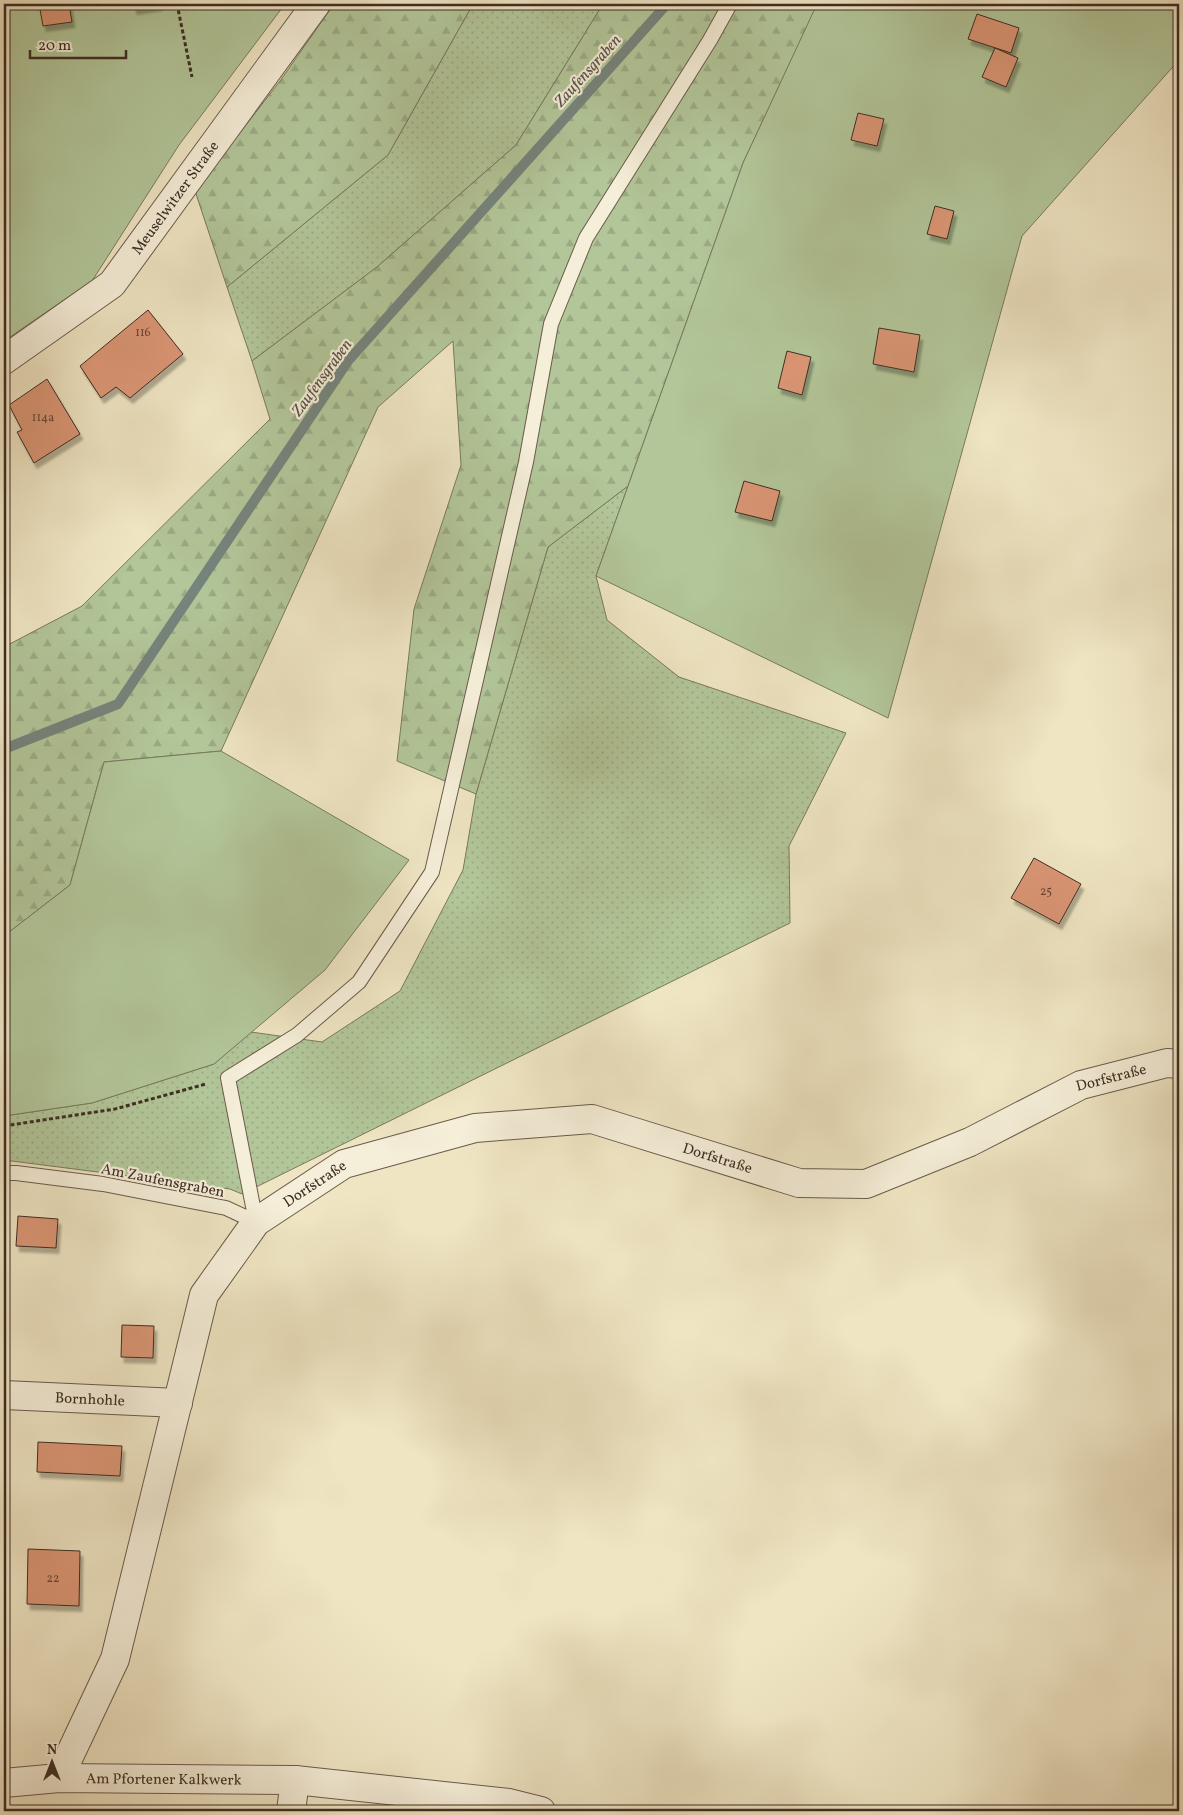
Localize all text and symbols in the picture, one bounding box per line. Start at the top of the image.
scale bar [30,28,126,60]
water label: Zaufensgraben [549,30,627,113]
text: 20 m [38,36,71,57]
street label: Meuselwitzer Straße [128,137,225,260]
house number: 116 [135,325,151,341]
water label: Zaufensgraben [287,335,358,422]
house number: 114a [32,410,54,426]
house number: 25 [1040,884,1052,900]
street label: Dorfstraße [1074,1060,1149,1098]
street label: Dorfstraße [680,1139,755,1180]
street label: Dorfstraße [280,1156,351,1213]
street label: Am Zaufensgraben [99,1159,226,1204]
street label: Bornhohle [54,1388,125,1413]
house number: 22 [47,1571,59,1587]
north arrow [28,1738,78,1788]
text: N [47,1741,57,1760]
street label: Am Pfortener Kalkwerk [86,1769,242,1792]

